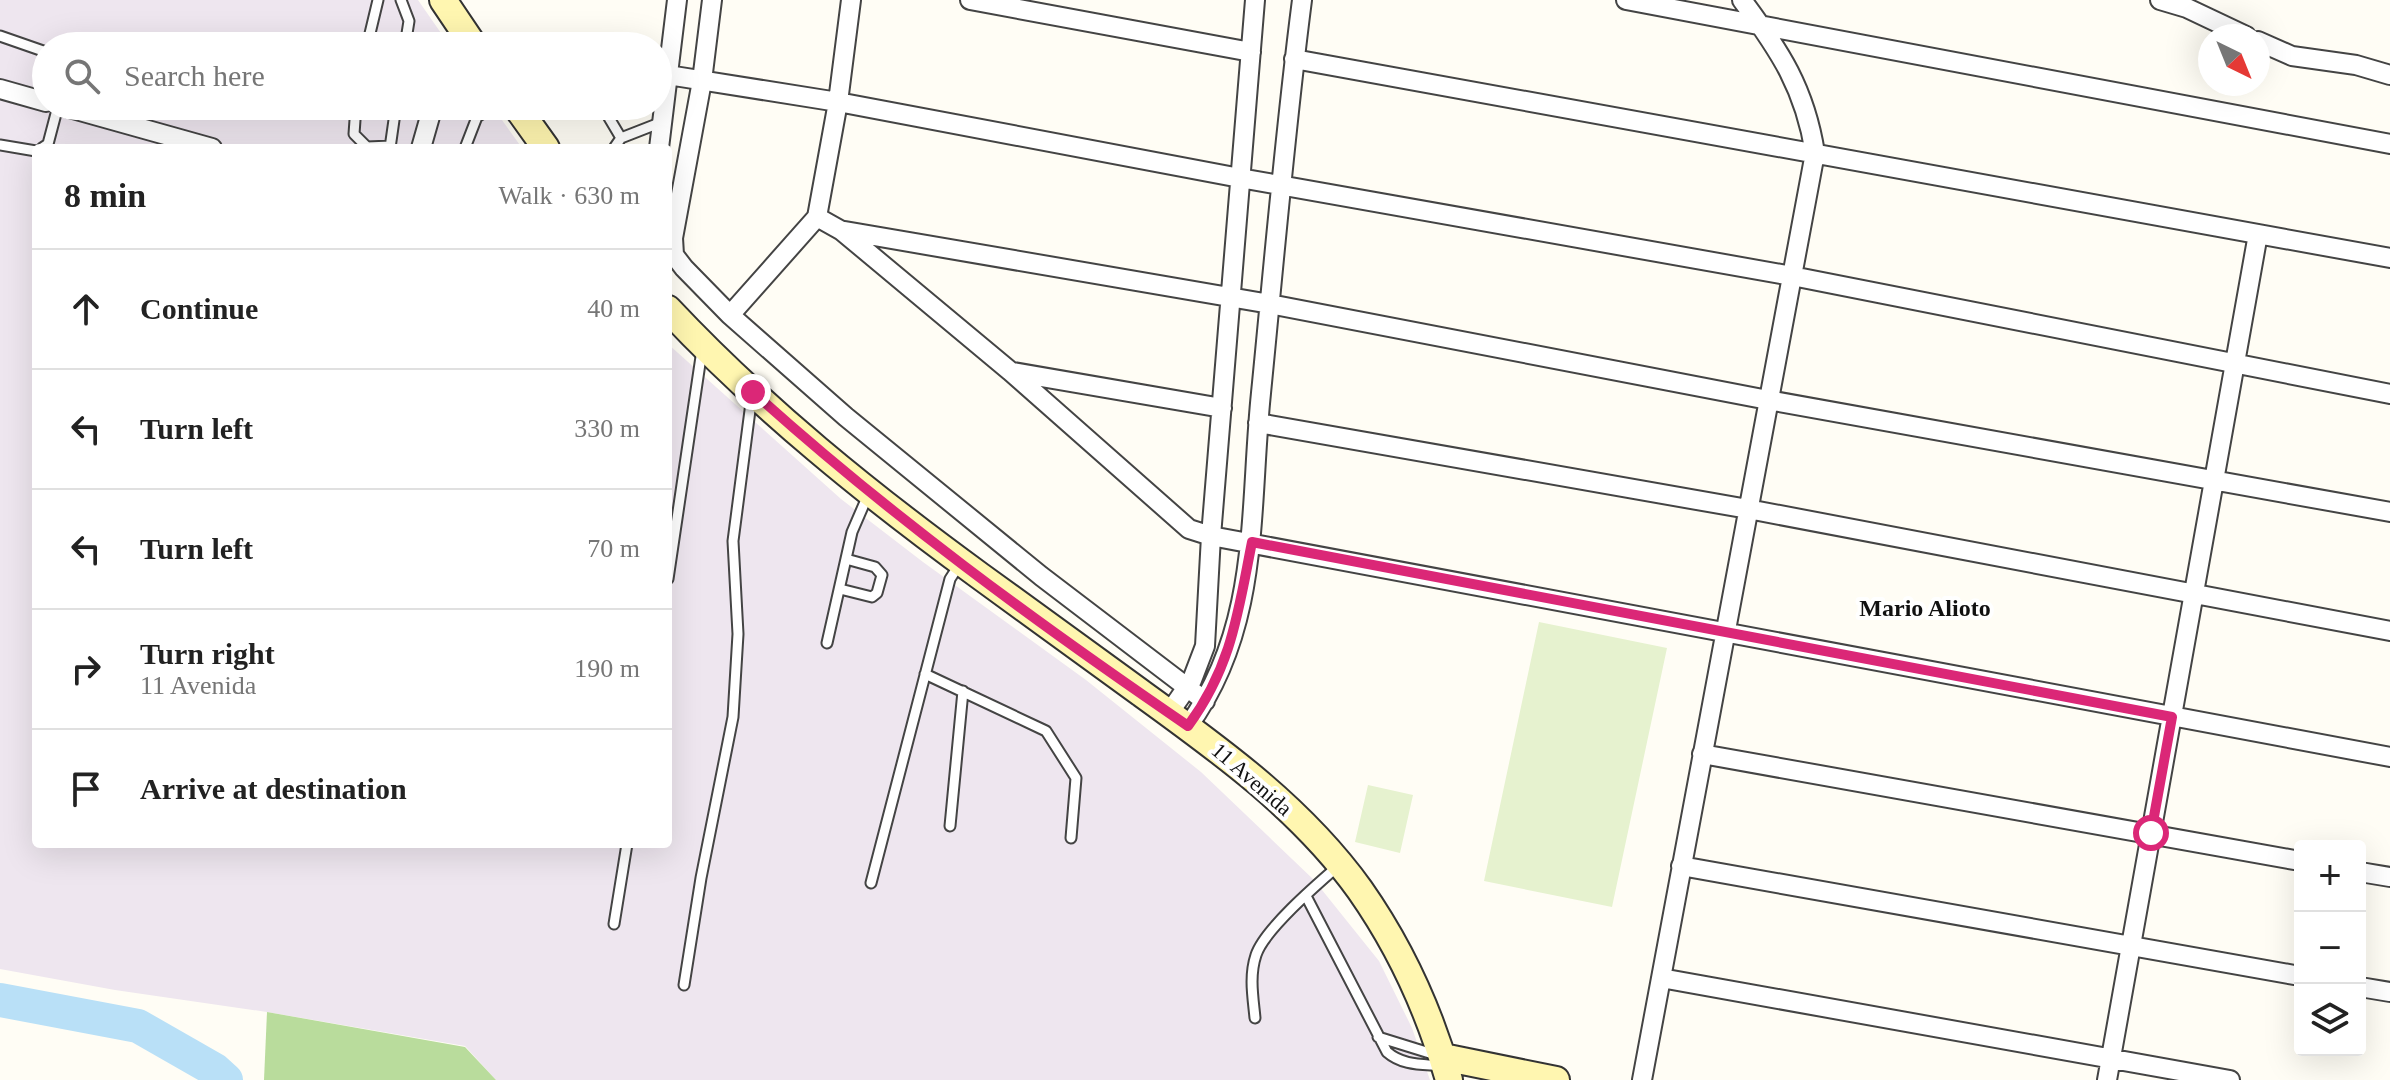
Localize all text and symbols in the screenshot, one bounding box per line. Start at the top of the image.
north arrow [2198,24,2270,96]
search box [32,32,672,120]
icon: search [60,54,104,98]
text: Search here [124,59,265,92]
text: 8 min [64,177,146,214]
text: Walk · 630 m [498,181,640,210]
icon: ahead [64,287,108,331]
text: Continue [140,292,258,325]
text: 40 m [587,294,640,323]
route end [735,374,771,410]
icon: left [64,407,108,451]
text: Turn left [140,412,253,445]
text: 330 m [574,414,640,443]
icon: left [64,527,108,571]
text: Turn left [140,532,253,565]
text: 70 m [587,534,640,563]
district label: Mario Alioto [1859,595,1991,621]
text: Turn right [140,637,275,670]
icon: right [64,647,108,691]
text: 190 m [574,654,640,683]
text: 11 Avenida [140,671,256,700]
street label: 11 Avenida [1207,737,1297,821]
icon: arrive [64,767,108,811]
text: Arrive at destination [140,772,407,805]
route start [2133,815,2169,851]
map controls [2294,840,2366,1056]
button: + [2294,840,2366,912]
button: − [2294,912,2366,984]
button: layers [2294,984,2366,1056]

